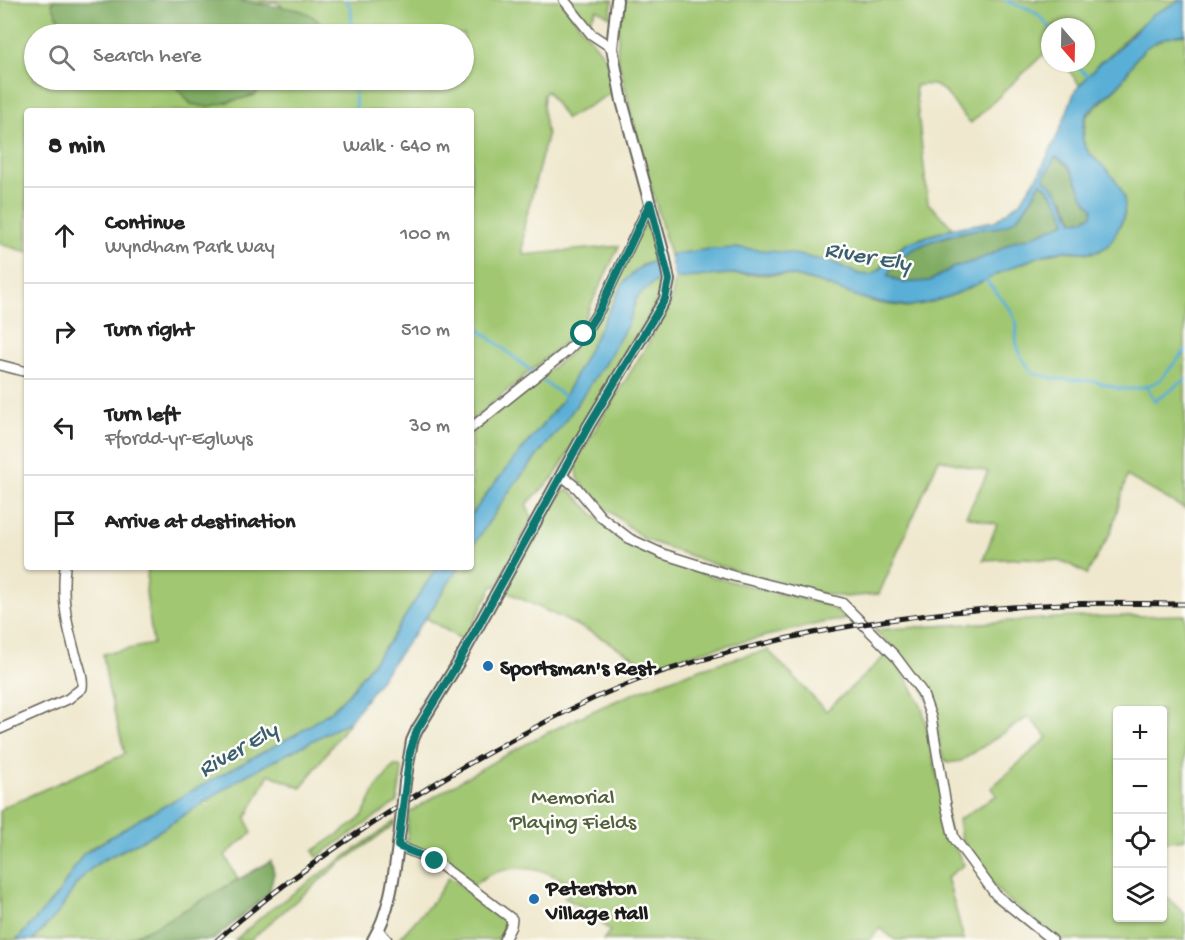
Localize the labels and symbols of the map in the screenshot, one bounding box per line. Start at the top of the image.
north arrow [1041,18,1095,72]
water label: River Ely [822,237,915,281]
route start [570,320,596,346]
place label: Sportsman's Rest [500,657,656,683]
marker: Sportsman's Rest [481,659,495,673]
water label: River Ely [194,716,286,785]
park label: Memorial Playing Fields [509,786,637,837]
route end [421,847,447,873]
place label: Peterston Village Hall [545,877,649,928]
marker: Peterston Village Hall [527,892,541,906]

